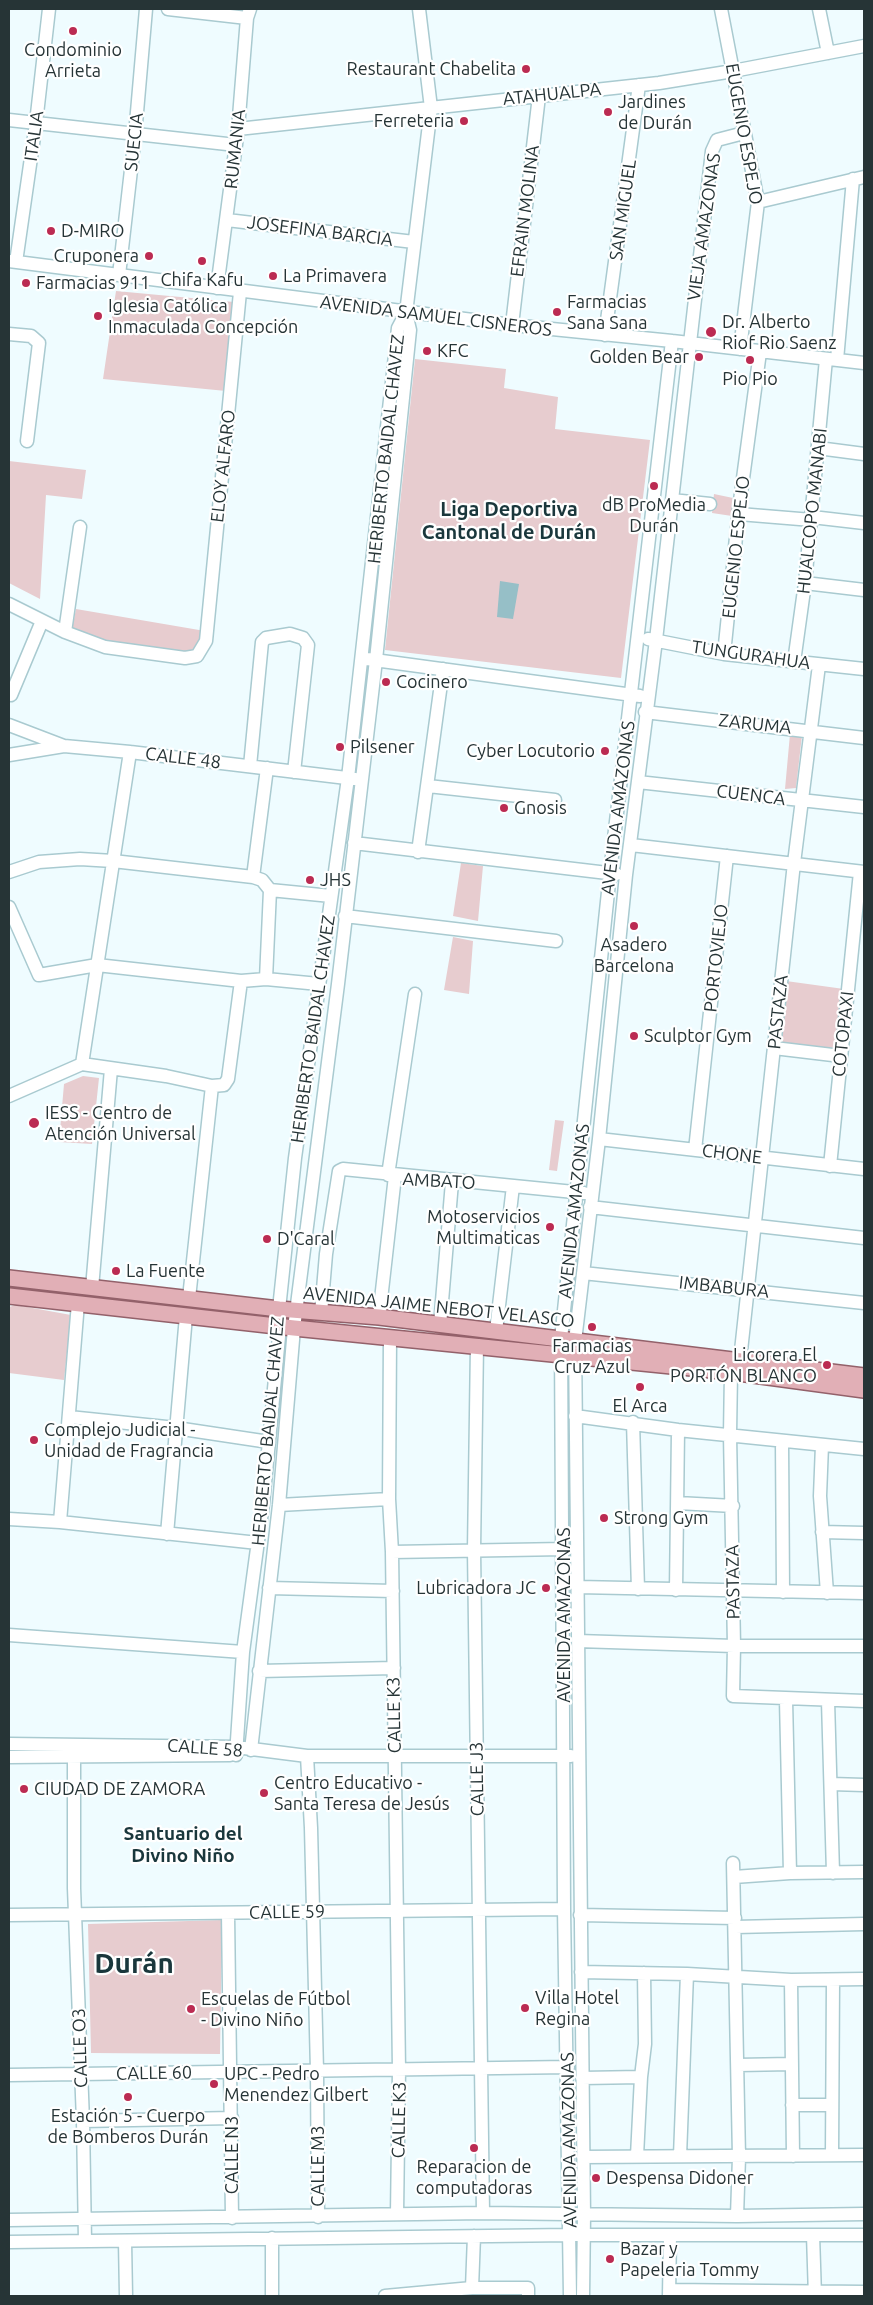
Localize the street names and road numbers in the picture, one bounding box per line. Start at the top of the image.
street label: EUGENIO ESPEJO [721,62,767,206]
street label: ATAHUALPA [502,78,602,110]
street label: RUMANIA [220,108,250,190]
street label: ITALIA [20,109,48,163]
street label: SUECIA [120,112,148,172]
street label: EFRAIN MOLINA [506,144,544,278]
street label: VIEJA AMAZONAS [683,152,725,302]
street label: SAN MIGUEL [605,158,641,262]
street label: JOSEFINA BARCIA [246,211,394,251]
street label: AVENIDA SAMUEL CISNEROS [319,291,553,341]
street label: HERIBERTO BAIDAL CHAVEZ [363,333,409,565]
street label: ELOY ALFARO [206,409,240,523]
street label: HUALCOPO MANABI [793,427,831,595]
street label: EUGENIO ESPEJO [718,475,754,619]
street label: TUNGURAHUA [690,636,812,674]
street label: ZARUMA [718,709,792,739]
street label: AVENIDA AMAZONAS [597,720,639,896]
street label: CALLE 48 [144,743,222,773]
street label: CUENCA [715,780,787,810]
street label: PORTOVIEJO [700,903,732,1013]
street label: HERIBERTO BAIDAL CHAVEZ [286,913,340,1145]
street label: PASTAZA [763,974,793,1050]
street label: COTOPAXI [828,990,858,1078]
street label: AVENIDA AMAZONAS [554,1123,594,1299]
street label: CHONE [701,1140,763,1168]
street label: AMBATO [402,1168,476,1194]
street label: IMBABURA [678,1272,770,1302]
street label: AVENIDA JAIME NEBOT VELASCO [302,1282,576,1332]
street label: HERIBERTO BAIDAL CHAVEZ [247,1315,289,1547]
street label: AVENIDA AMAZONAS [553,1527,575,1703]
street label: PASTAZA [722,1545,744,1619]
street label: CALLE K3 [383,1676,405,1754]
street label: CALLE 58 [166,1735,244,1761]
street label: CALLE J3 [466,1741,488,1817]
street label: CALLE 59 [249,1901,325,1923]
street label: CALLE O3 [68,2008,92,2088]
street label: AVENIDA AMAZONAS [557,2052,581,2228]
street label: CALLE 60 [116,2062,192,2084]
street label: CALLE K3 [388,2081,410,2159]
street label: CALLE N3 [221,2116,243,2194]
street label: CALLE M3 [307,2125,329,2207]

